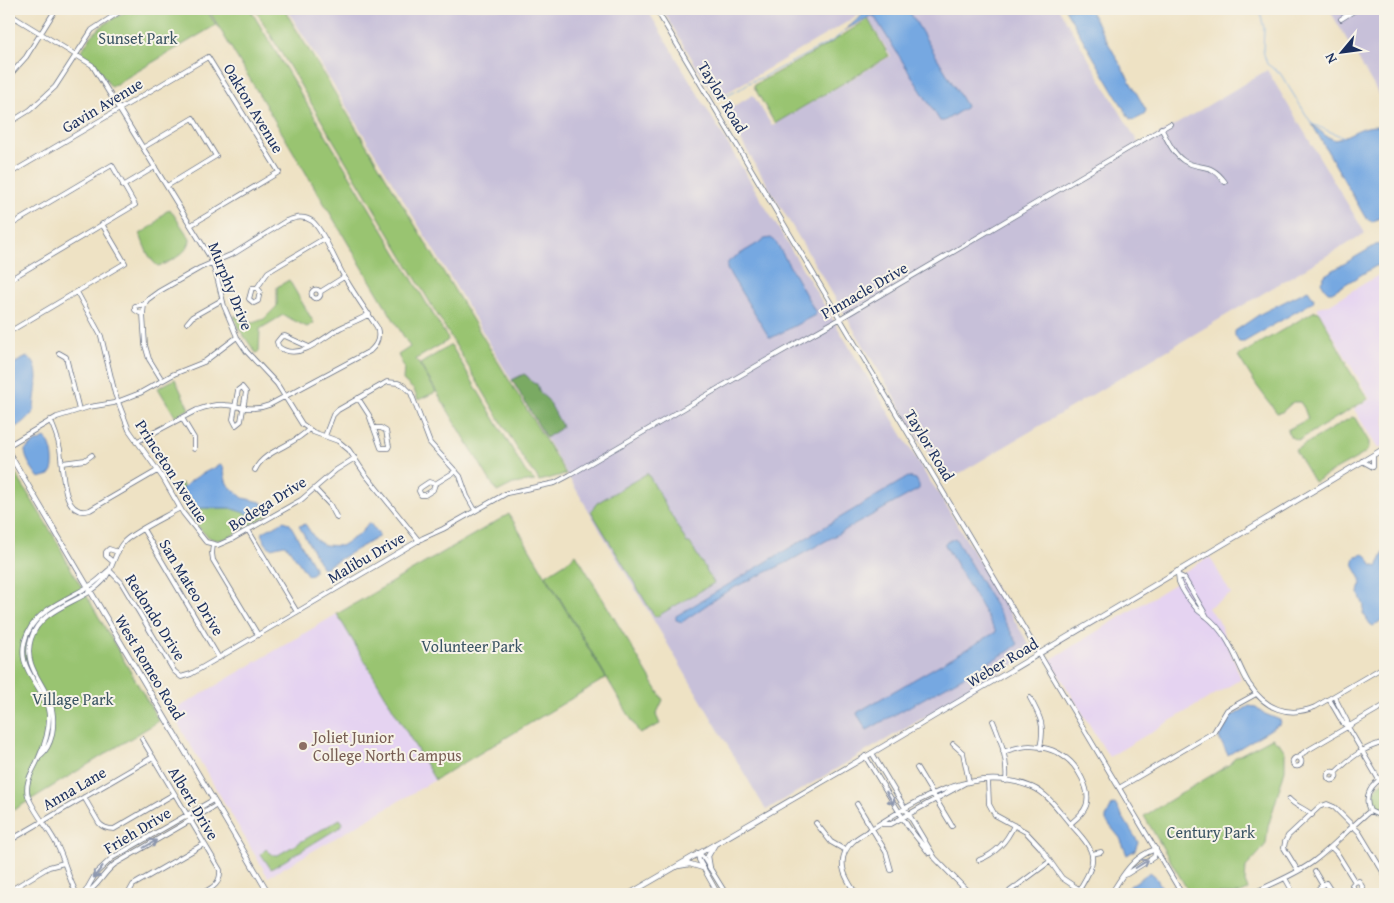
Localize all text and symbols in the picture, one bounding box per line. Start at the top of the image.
park label: Sunset Park [98,26,179,50]
north arrow [1316,28,1366,78]
text: N [1319,49,1342,67]
street label: Taylor Road [692,56,754,138]
street label: Oakton Avenue [218,59,290,157]
street label: Gavin Avenue [57,71,147,139]
street label: Murphy Drive [202,238,260,334]
street label: Pinnacle Drive [816,255,912,325]
street label: Taylor Road [899,404,961,486]
street label: Princeton Avenue [130,415,214,527]
street label: Bodega Drive [223,469,311,537]
street label: Malibu Drive [323,525,409,589]
street label: San Mateo Drive [154,534,230,640]
street label: Redondo Drive [120,569,192,665]
street label: West Romeo Road [109,610,191,725]
street label: Weber Road [962,631,1043,693]
park label: Volunteer Park [421,634,524,658]
park label: Village Park [32,687,115,711]
place label: Joliet Junior College North Campus [311,725,462,767]
marker: Joliet Junior College North Campus [297,740,309,752]
street label: Anna Lane [37,760,111,816]
street label: Albert Drive [163,762,225,844]
one-way arrow [885,791,895,806]
street label: Frieh Drive [99,800,175,860]
park label: Century Park [1167,820,1256,844]
one-way arrow [142,839,156,849]
one-way arrow [1135,859,1149,869]
one-way arrow [93,865,104,878]

